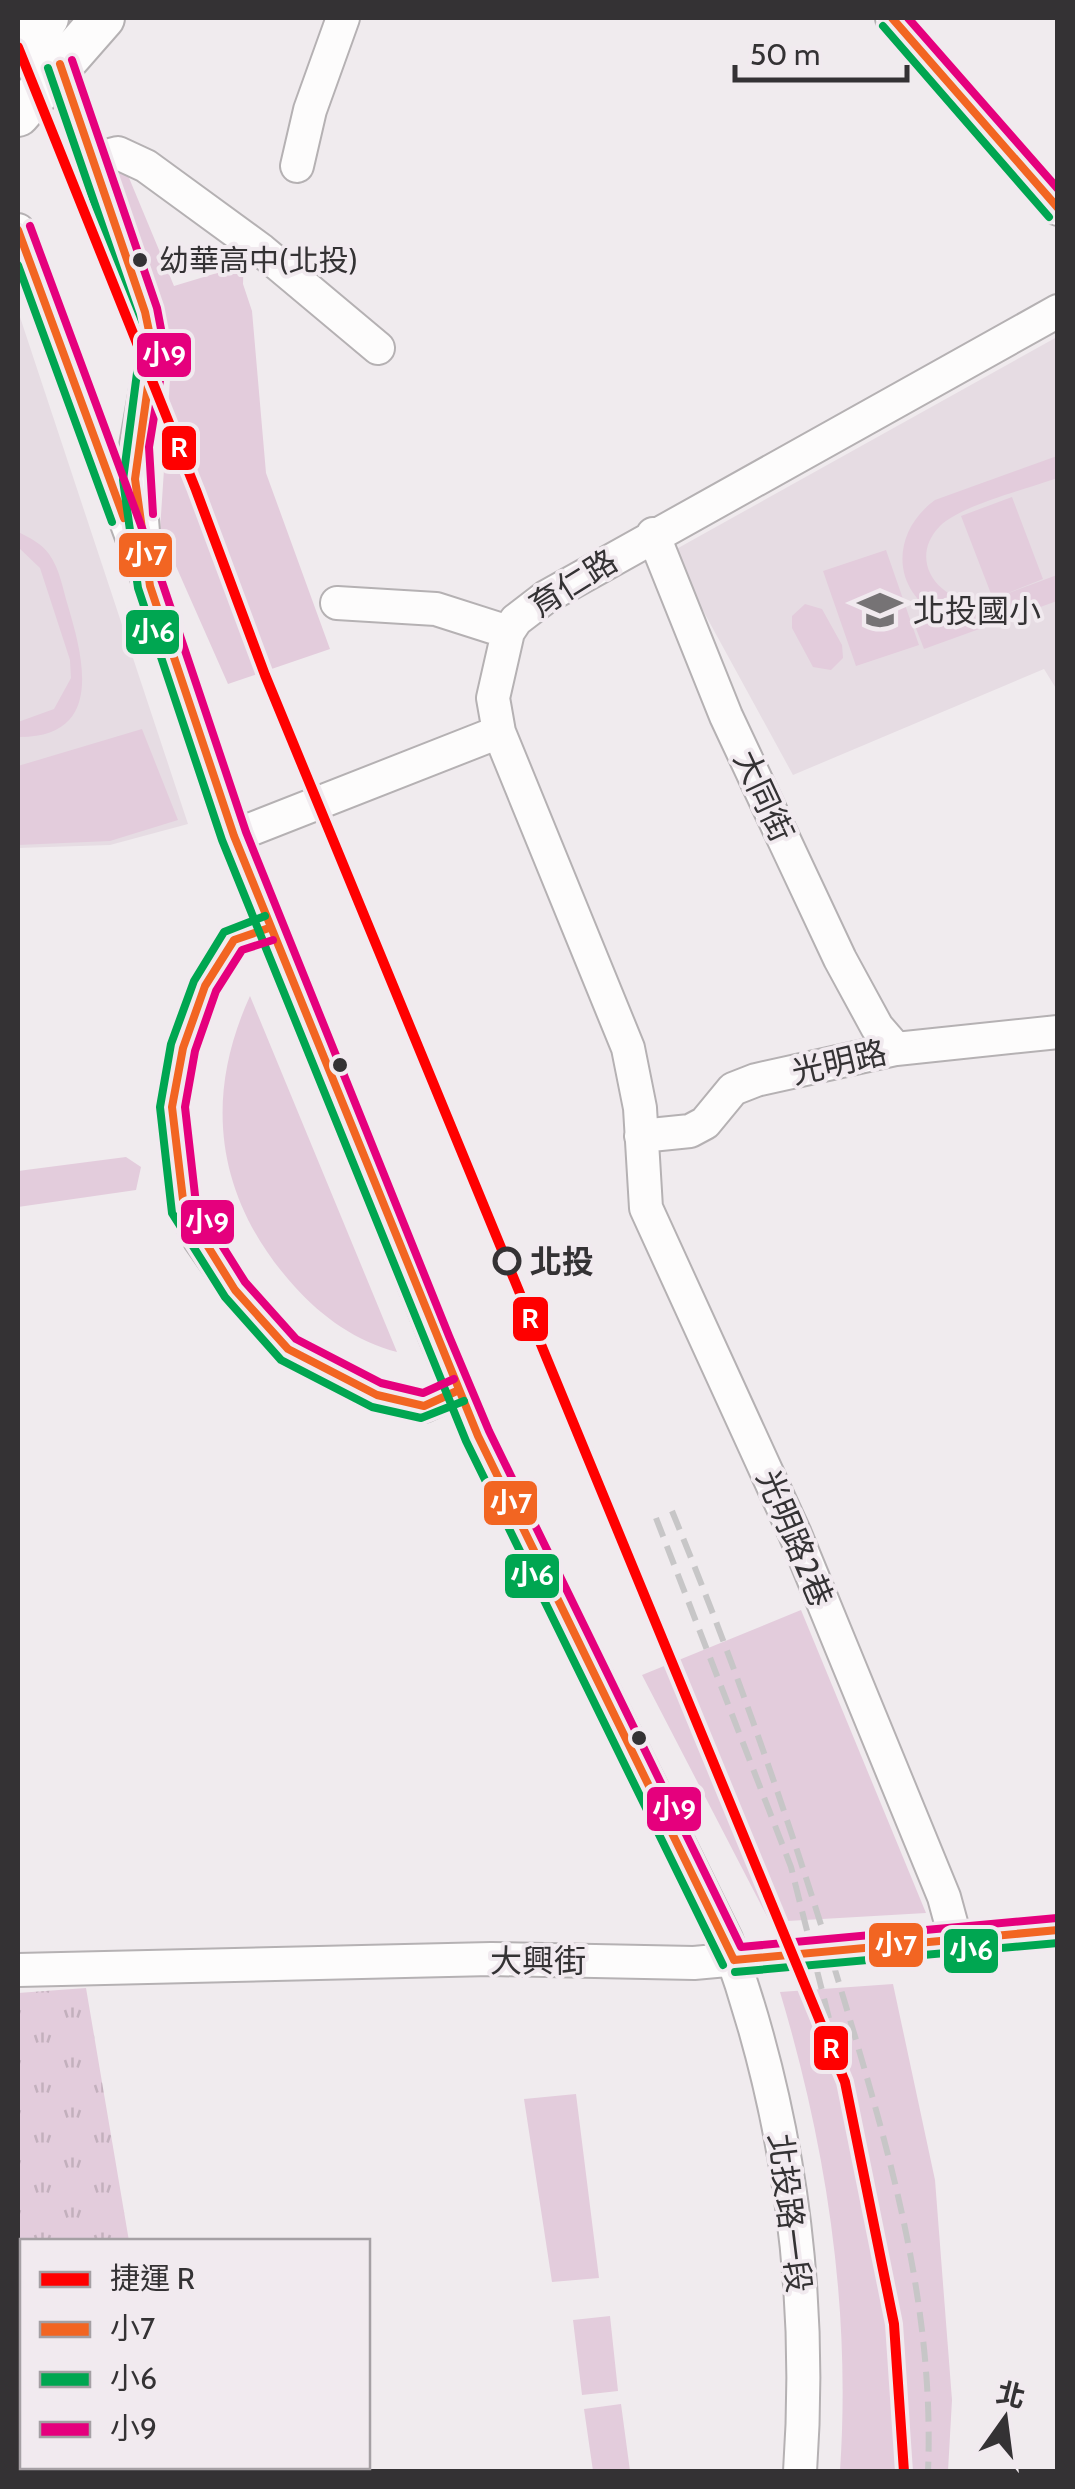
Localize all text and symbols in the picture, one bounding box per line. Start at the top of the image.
scale bar [735,20,908,82]
text: 50 m [750,36,820,73]
place label: 幼華高中(北投) [159,242,358,279]
marker: 幼華高中(北投) [130,250,150,270]
line badge: 小9 [135,331,193,379]
text: 小9 [142,338,186,372]
line badge: R [160,424,198,472]
text: R [170,430,188,464]
line badge: 小7 [117,531,174,579]
text: 小7 [125,538,168,572]
street label: 育仁路 [522,541,624,625]
school or university icon: 北投國小 [856,586,904,634]
place label: 北投國小 [913,591,1041,630]
line badge: 小6 [124,608,181,656]
text: 小6 [131,615,175,649]
street label: 大同街 [726,744,802,848]
street label: 光明路 [788,1032,890,1092]
unlabelled marker [330,1055,350,1075]
line badge: 小9 [179,1198,236,1246]
text: 小9 [185,1205,229,1239]
place label: 北投 [530,1242,594,1281]
marker: 北投 [494,1248,520,1274]
line badge: R [511,1295,550,1343]
text: R [521,1301,539,1335]
street label: 光明路2巷 [749,1464,841,1612]
line badge: 小7 [482,1479,539,1527]
text: 小7 [490,1486,533,1520]
line badge: 小6 [503,1552,561,1600]
text: 小6 [510,1558,554,1592]
unlabelled marker [629,1728,649,1748]
line badge: 小9 [645,1785,703,1833]
text: 小9 [652,1792,696,1826]
line badge: 小7 [867,1921,925,1969]
line badge: 小6 [942,1927,1000,1975]
text: 小7 [875,1928,918,1962]
text: 小6 [949,1933,993,1967]
street label: 大興街 [490,1941,586,1980]
line badge: R [812,2024,850,2072]
text: R [822,2031,840,2065]
street label: 北投路一段 [761,2131,819,2295]
legend [20,2239,370,2469]
text: 捷運 R [110,2260,195,2297]
text: 小7 [110,2310,155,2347]
text: 小6 [110,2360,157,2397]
north arrow [955,2369,1055,2469]
text: 北 [993,2375,1029,2415]
text: 小9 [110,2410,157,2447]

